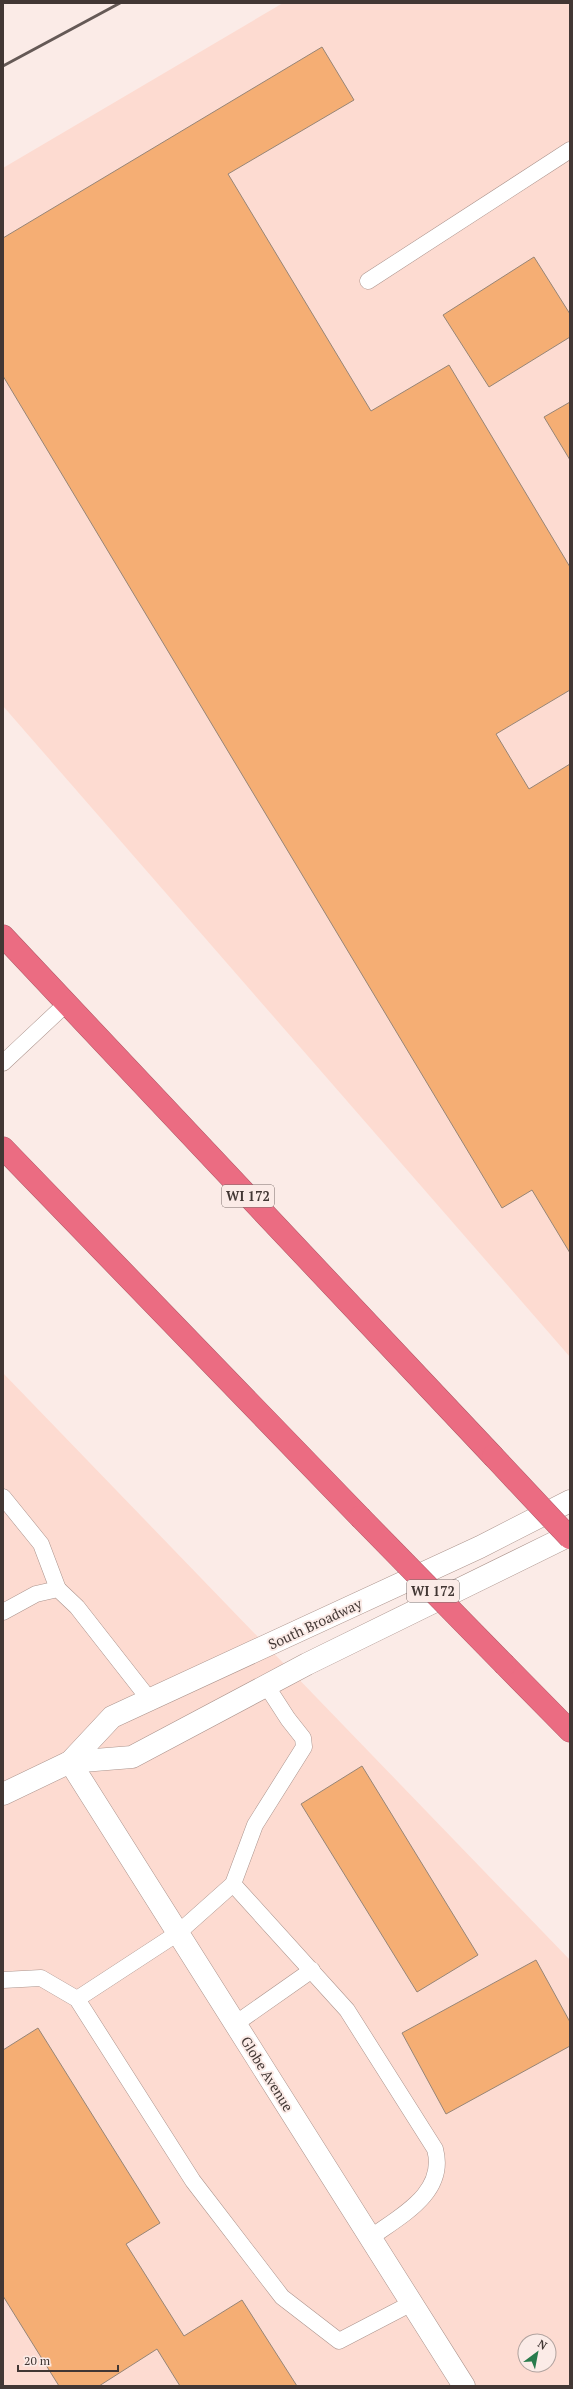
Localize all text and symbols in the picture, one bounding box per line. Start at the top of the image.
road number: WI 172 [222,1185,274,1207]
road number: WI 172 [407,1580,459,1602]
street label: South Broadway [265,1593,365,1653]
street label: Globe Avenue [237,2033,298,2115]
north arrow [517,2333,557,2373]
text: N [535,2336,550,2353]
scale bar [18,2347,118,2373]
text: 20 m [24,2353,51,2368]

